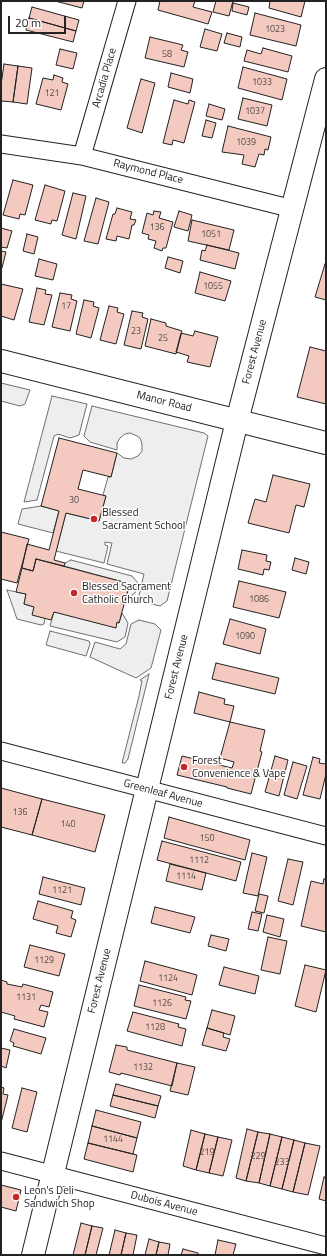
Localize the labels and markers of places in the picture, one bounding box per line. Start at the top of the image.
place label: Blessed Sacrament School [102,506,185,532]
marker: Blessed Sacrament School [89,514,99,524]
place label: Blessed Sacrament Catholic Church [82,580,171,606]
marker: Blessed Sacrament Catholic Church [69,588,79,598]
place label: Forest Convenience & Vape [192,754,286,780]
marker: Forest Convenience & Vape [179,762,189,772]
place label: Leon's Deli Sandwich Shop [24,1184,95,1210]
marker: Leon's Deli Sandwich Shop [11,1192,21,1202]

